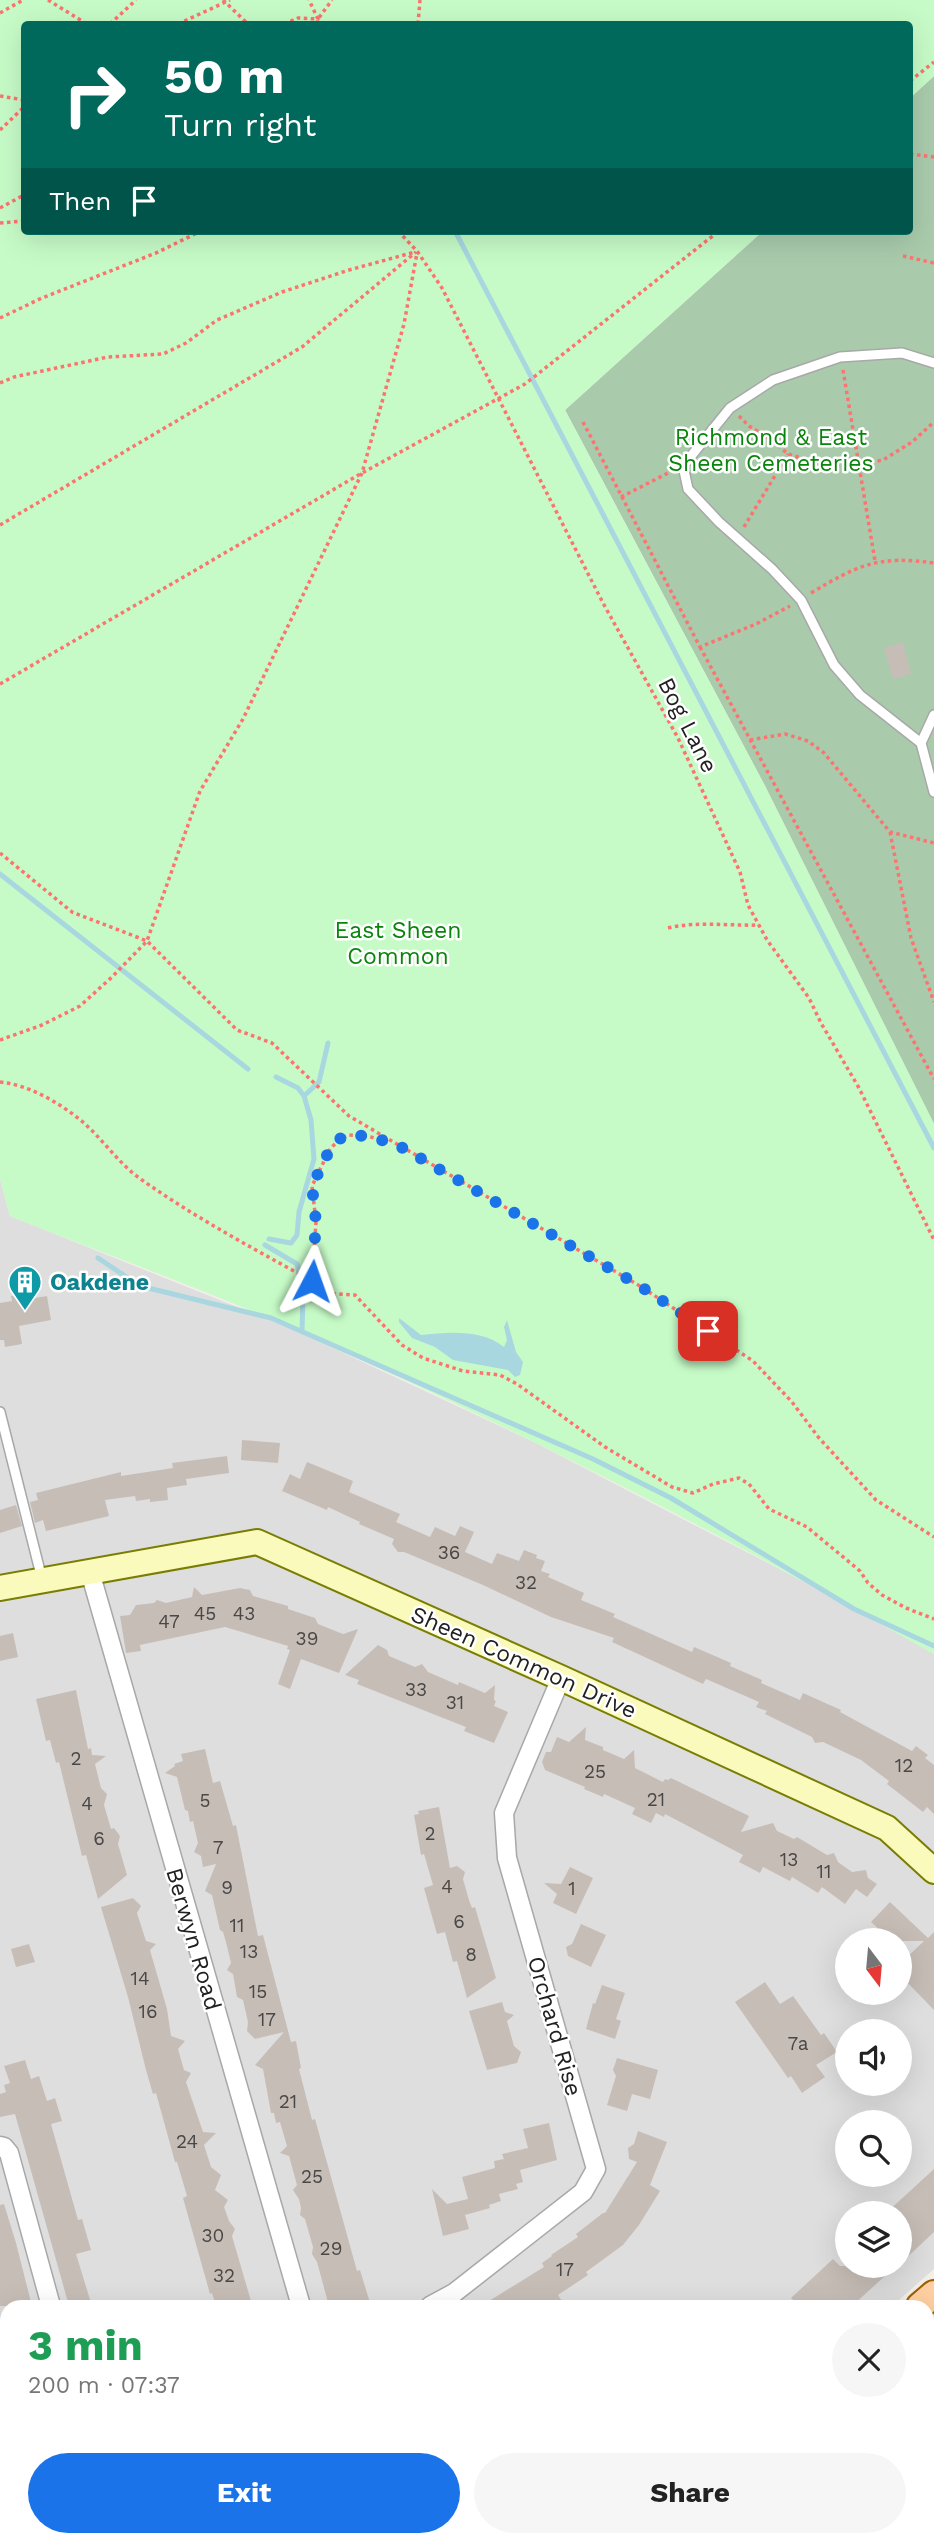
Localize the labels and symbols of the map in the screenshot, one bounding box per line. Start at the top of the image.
park label: Richmond & East Sheen Cemeteries [668,424,874,477]
street label: Bog Lane [652,673,723,777]
park label: East Sheen Common [334,917,462,970]
position arrow [275,1244,349,1318]
building icon: Oakdene [6,1263,44,1312]
place label: Oakdene [50,1269,149,1296]
pin [678,1301,738,1361]
house number: 36 [438,1541,460,1564]
house number: 32 [515,1571,537,1594]
street label: Sheen Common Drive [407,1600,641,1724]
house number: 45 [194,1602,216,1625]
house number: 43 [233,1602,255,1625]
house number: 47 [158,1610,180,1633]
house number: 39 [296,1627,318,1650]
house number: 33 [405,1678,427,1701]
house number: 31 [446,1691,464,1714]
house number: 2 [70,1747,82,1770]
house number: 12 [895,1754,913,1777]
house number: 25 [584,1760,606,1783]
house number: 21 [647,1788,665,1811]
house number: 5 [199,1789,211,1812]
house number: 4 [81,1792,93,1815]
house number: 2 [424,1822,436,1845]
house number: 6 [93,1827,105,1850]
house number: 7 [213,1836,223,1859]
house number: 13 [780,1848,798,1871]
house number: 11 [817,1860,831,1883]
street label: Berwyn Road [160,1865,227,2014]
house number: 4 [441,1875,453,1898]
house number: 9 [221,1876,233,1899]
house number: 1 [568,1877,576,1900]
house number: 6 [453,1910,465,1933]
house number: 11 [230,1914,244,1937]
north arrow [835,1928,912,2006]
house number: 13 [240,1940,258,1963]
house number: 8 [465,1943,477,1966]
street label: Orchard Rise [522,1953,587,2099]
house number: 14 [130,1967,150,1990]
house number: 15 [249,1980,267,2003]
house number: 16 [139,2000,157,2023]
house number: 17 [258,2008,276,2031]
house number: 7a [788,2032,809,2055]
house number: 21 [279,2090,297,2113]
house number: 24 [176,2130,198,2153]
house number: 25 [301,2165,323,2188]
house number: 30 [202,2224,224,2247]
house number: 29 [320,2237,342,2260]
house number: 17 [556,2258,574,2281]
house number: 32 [213,2264,235,2287]

